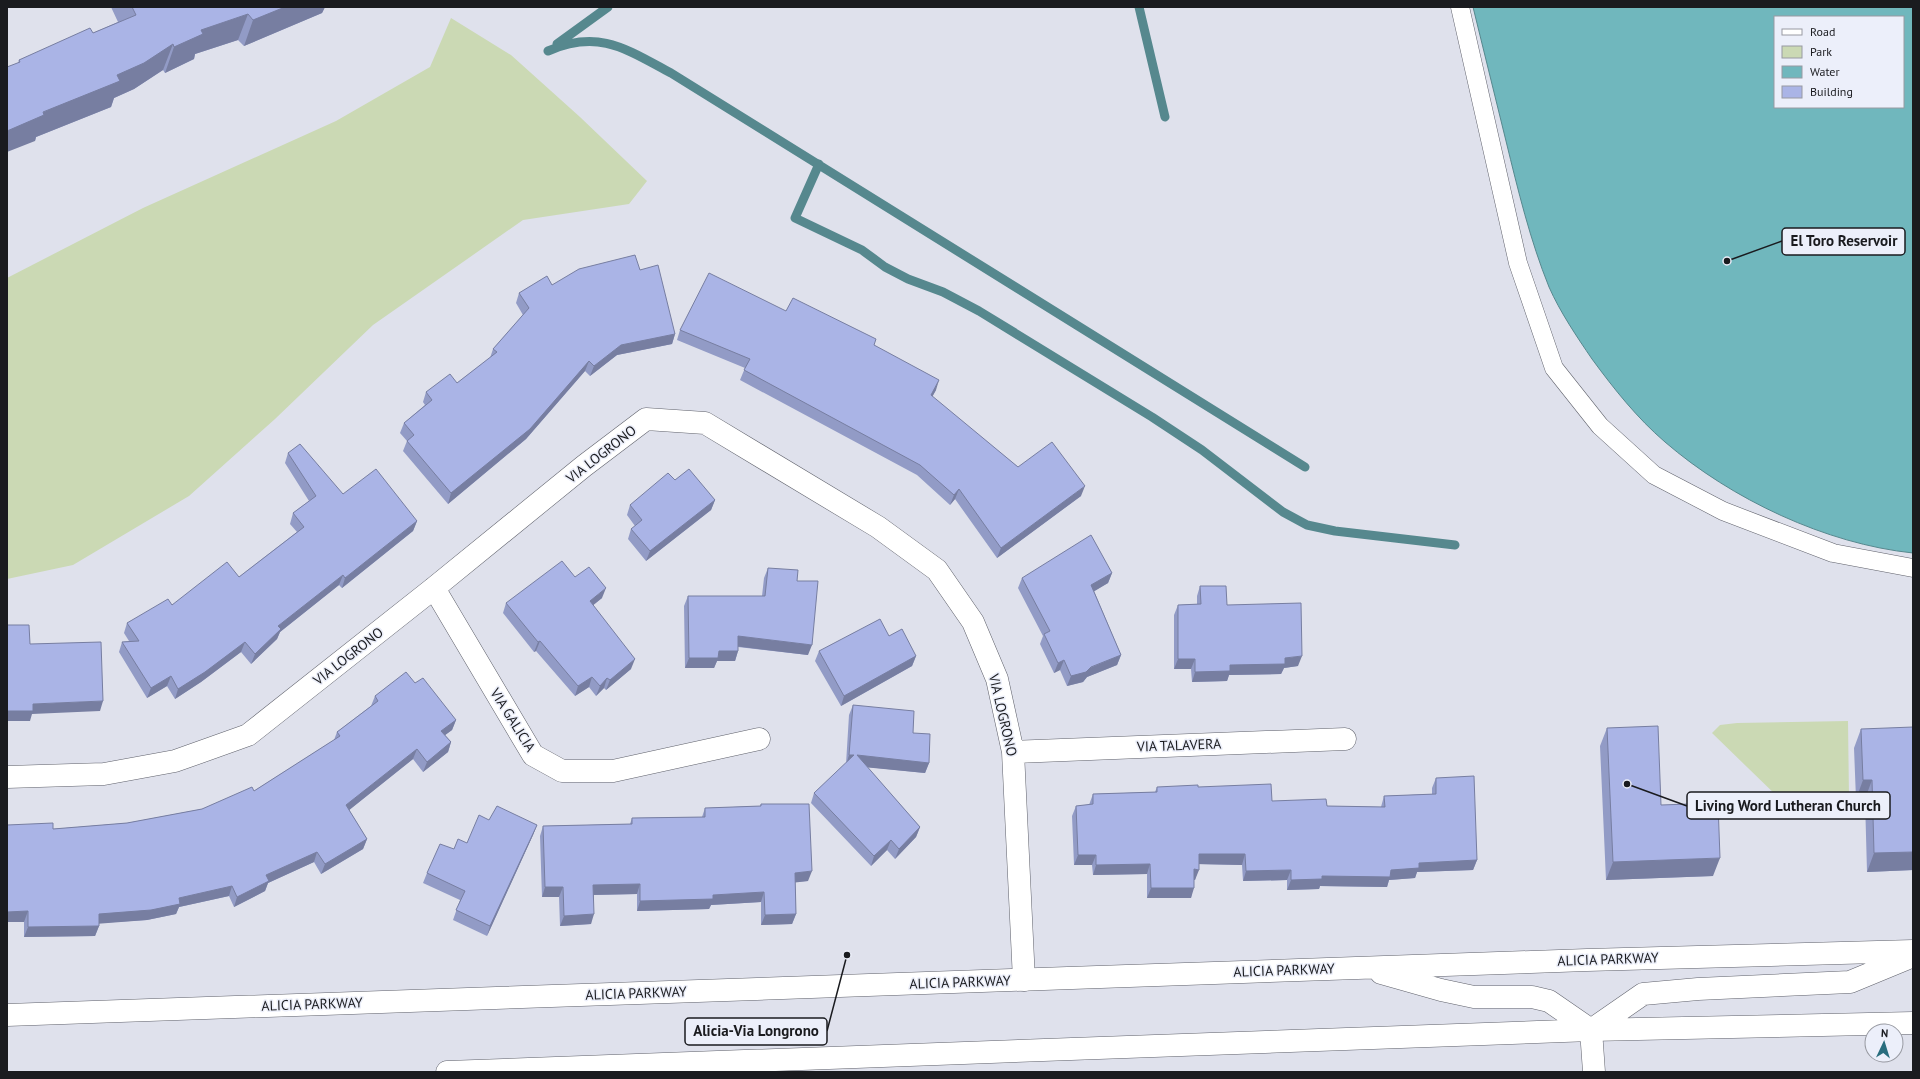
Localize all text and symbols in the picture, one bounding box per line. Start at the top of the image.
legend [1774,16,1904,108]
text: Road [1810,24,1835,39]
text: Park [1810,44,1832,59]
text: Water [1810,64,1840,79]
text: Building [1810,84,1853,99]
callout: El Toro Reservoir [1782,228,1905,255]
text: El Toro Reservoir [1791,231,1898,250]
street label: VIA LOGRONO [562,421,640,488]
street label: VIA LOGRONO [309,623,387,690]
street label: VIA LOGRONO [985,671,1021,758]
street label: VIA GALICIA [486,684,540,756]
street label: VIA TALAVERA [1135,735,1222,756]
callout: Living Word Lutheran Church [1687,792,1890,819]
text: Living Word Lutheran Church [1695,796,1881,815]
street label: ALICIA PARKWAY [1557,948,1659,970]
street label: ALICIA PARKWAY [1233,959,1335,981]
street label: ALICIA PARKWAY [909,971,1011,993]
street label: ALICIA PARKWAY [585,982,687,1004]
street label: ALICIA PARKWAY [261,993,363,1015]
callout: Alicia-Via Longrono [685,1018,827,1045]
text: Alicia-Via Longrono [693,1021,819,1040]
north arrow [1864,1023,1904,1063]
text: N [1881,1026,1889,1040]

